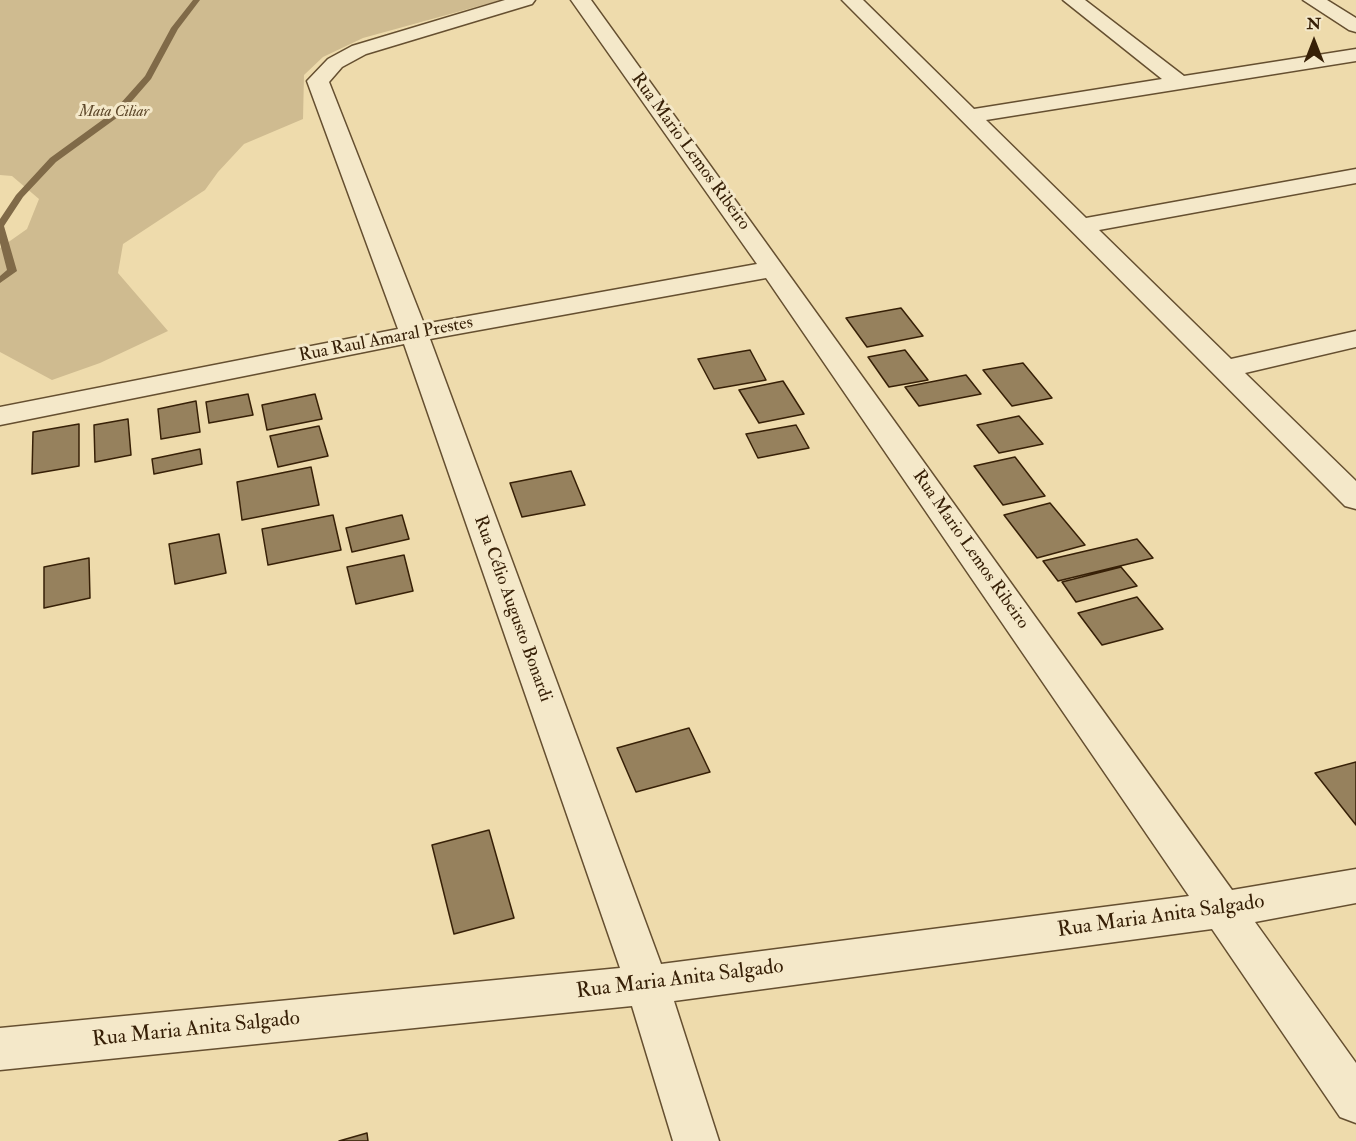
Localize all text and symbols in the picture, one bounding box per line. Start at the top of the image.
north arrow [1284,12,1344,72]
text: N [1307,14,1321,34]
street label: Rua Mario Lemos Ribeiro [626,69,754,235]
park label: Mata Ciliar [79,104,149,122]
street label: Rua Raul Amaral Prestes [297,313,475,367]
street label: Rua Mario Lemos Ribeiro [907,466,1033,634]
street label: Rua Célio Augusto Bonardi [468,513,556,705]
street label: Rua Maria Anita Salgado [1056,890,1266,944]
street label: Rua Maria Anita Salgado [575,955,785,1005]
street label: Rua Maria Anita Salgado [91,1007,301,1053]

